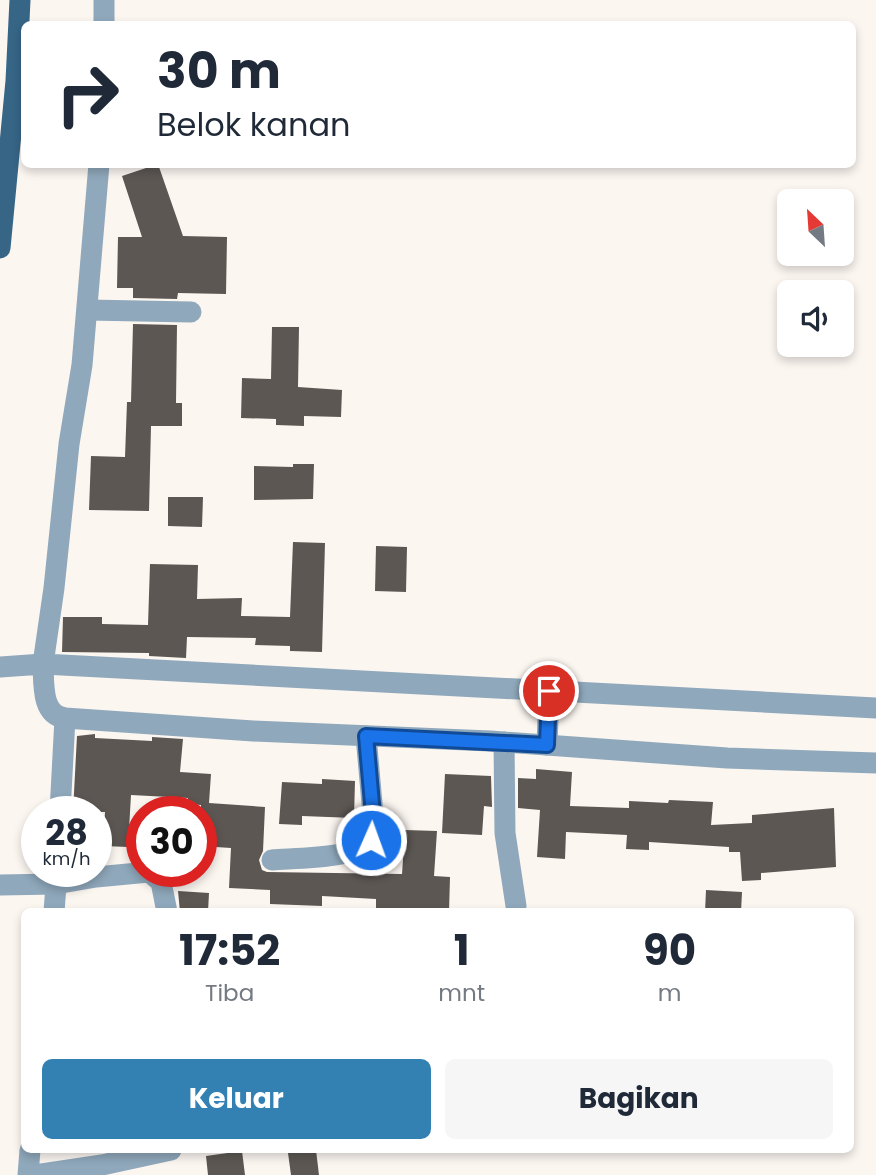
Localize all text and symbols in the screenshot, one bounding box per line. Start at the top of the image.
text: 30 m [157,37,281,105]
icon: right [42,49,133,140]
text: Belok kanan [157,102,351,147]
north arrow [777,189,854,266]
map controls [777,189,854,357]
button: sound [777,280,854,357]
pin [519,661,579,721]
icon: arrive [530,672,568,710]
speed limit sign: 30 [126,796,217,887]
position arrow [334,803,408,877]
text: 28 [45,808,88,857]
text: km/h [43,846,90,871]
text: 17:52 [179,921,280,980]
text: 1 [454,921,470,980]
text: 90 [643,921,696,980]
text: Tiba [205,977,254,1009]
text: mnt [438,977,485,1009]
text: m [658,977,681,1009]
button: Keluar [42,1059,431,1139]
button: Bagikan [445,1059,833,1139]

